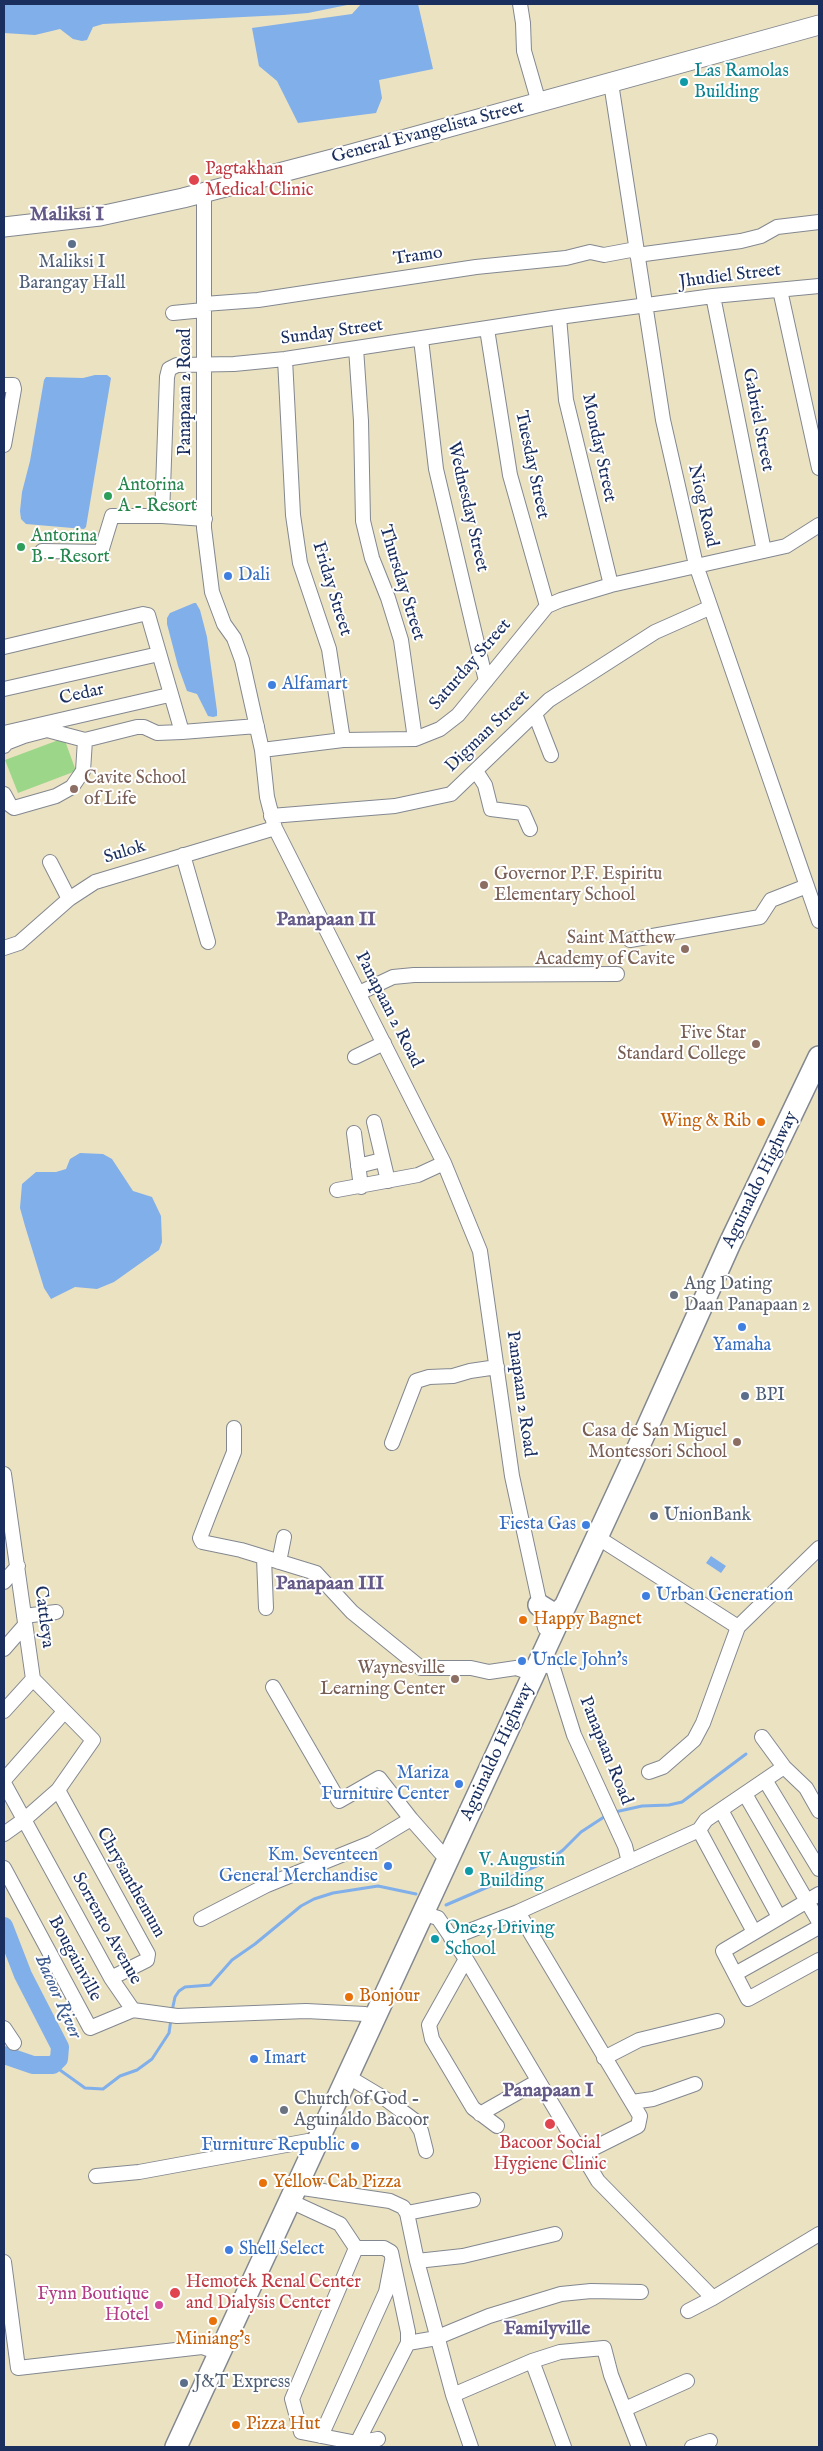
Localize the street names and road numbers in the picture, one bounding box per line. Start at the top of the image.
street label: General Evangelista Street [330,97,526,169]
street label: Tramo [392,243,444,271]
street label: Jhudiel Street [678,260,782,294]
street label: Sunday Street [280,315,384,351]
street label: Panapaan 2 Road [175,328,197,456]
street label: Gabriel Street [736,366,778,474]
street label: Monday Street [576,392,620,504]
street label: Tuesday Street [509,409,553,521]
street label: Wednesday Street [442,440,492,574]
street label: Niog Road [682,463,722,549]
street label: Thursday Street [373,523,429,643]
street label: Friday Street [306,539,356,639]
street label: Saturday Street [426,615,516,715]
street label: Cedar [58,679,106,711]
street label: Digman Street [441,686,535,778]
street label: Sulok [101,836,149,870]
street label: Panapaan 2 Road [349,948,427,1072]
street label: Aguinaldo Highway [719,1108,803,1252]
street label: Panapaan 2 Road [500,1329,540,1459]
street label: Cattleya [28,1585,58,1649]
street label: Aguinaldo Highway [457,1680,539,1824]
street label: Panapaan Road [573,1694,637,1808]
street label: Chrysanthemum [91,1824,169,1942]
street label: Sorrento Avenue [66,1869,146,1989]
street label: Bougainville [43,1913,105,2005]

